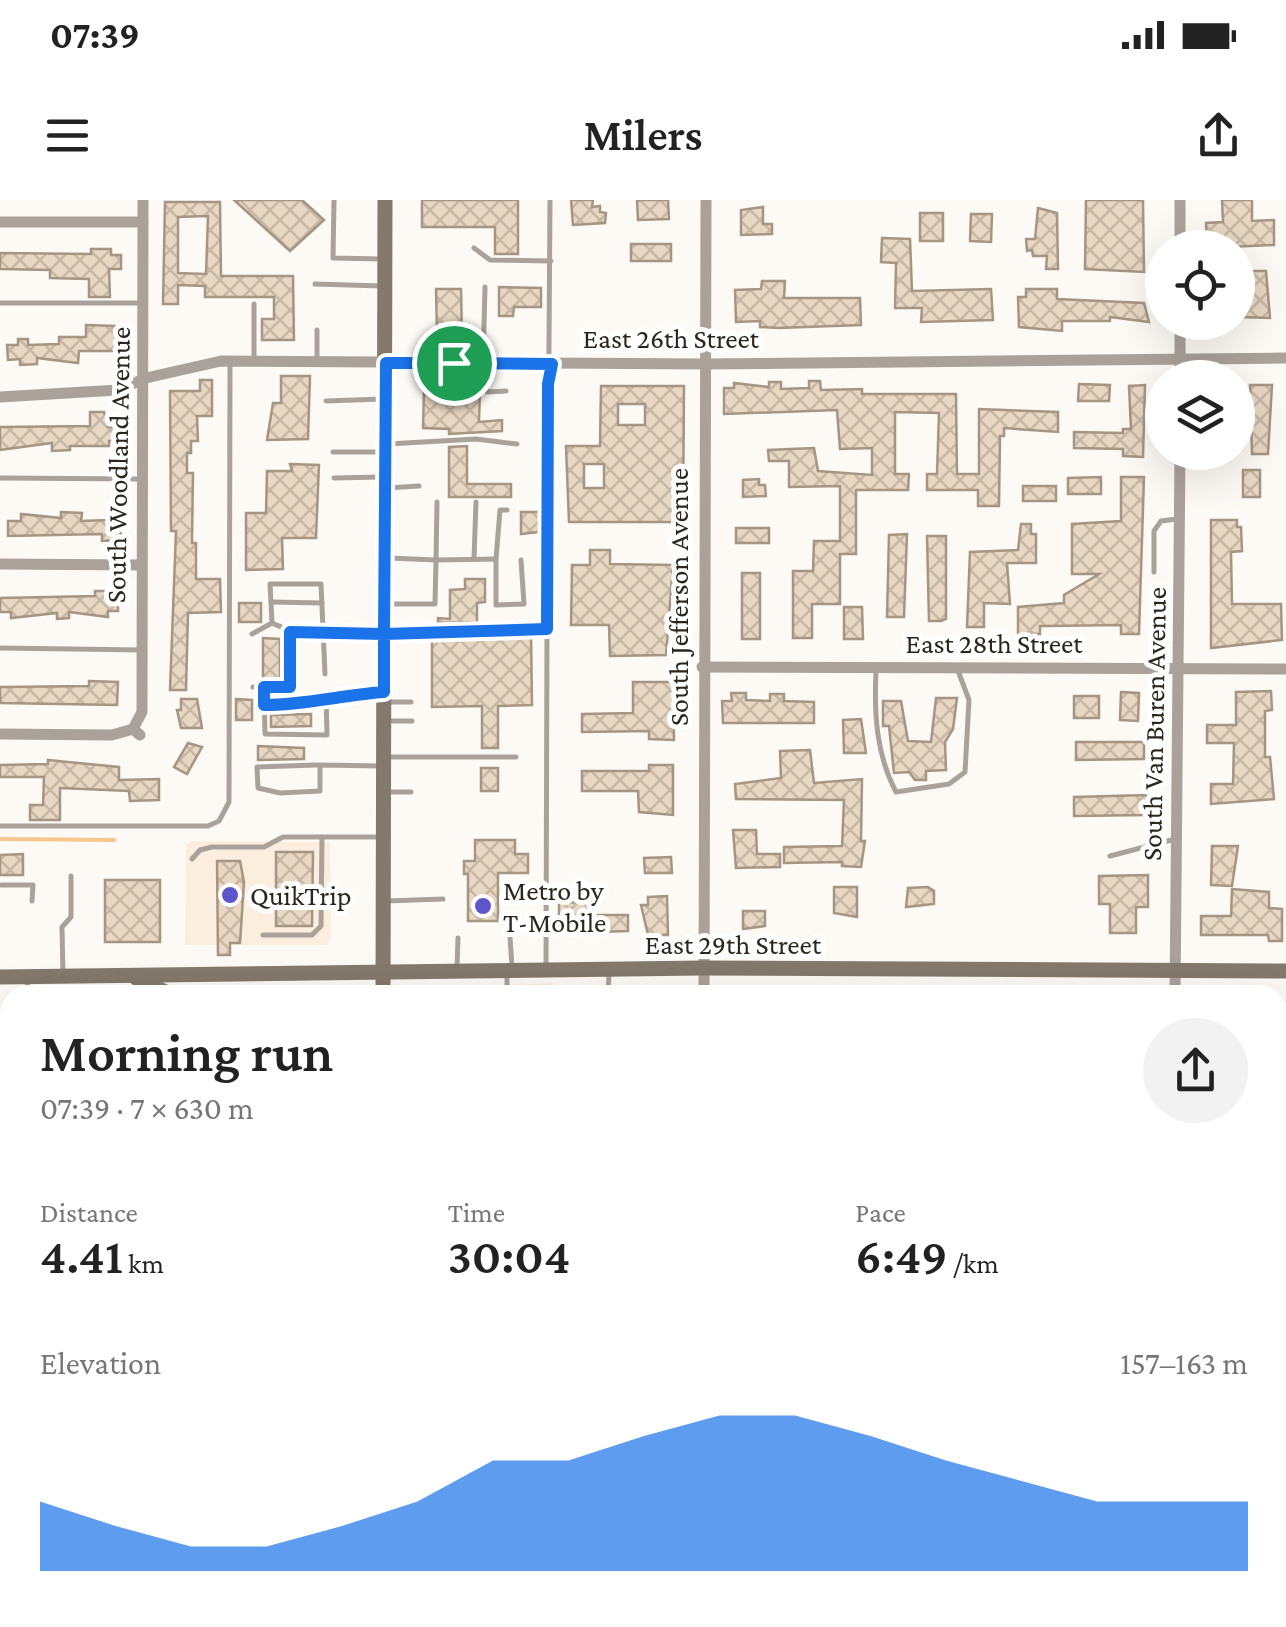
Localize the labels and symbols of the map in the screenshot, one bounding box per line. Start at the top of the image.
pin [412,321,497,406]
street label: East 26th Street [583,323,760,354]
street label: South Woodland Avenue [100,327,136,603]
street label: South Jefferson Avenue [663,468,694,726]
street label: South Van Buren Avenue [1136,587,1172,861]
street label: East 28th Street [905,628,1083,659]
place label: Metro by T-Mobile [503,875,606,938]
place label: QuikTrip [250,880,352,911]
marker: QuikTrip [219,884,241,906]
marker: Metro by T-Mobile [472,895,494,917]
street label: East 29th Street [645,929,822,960]

